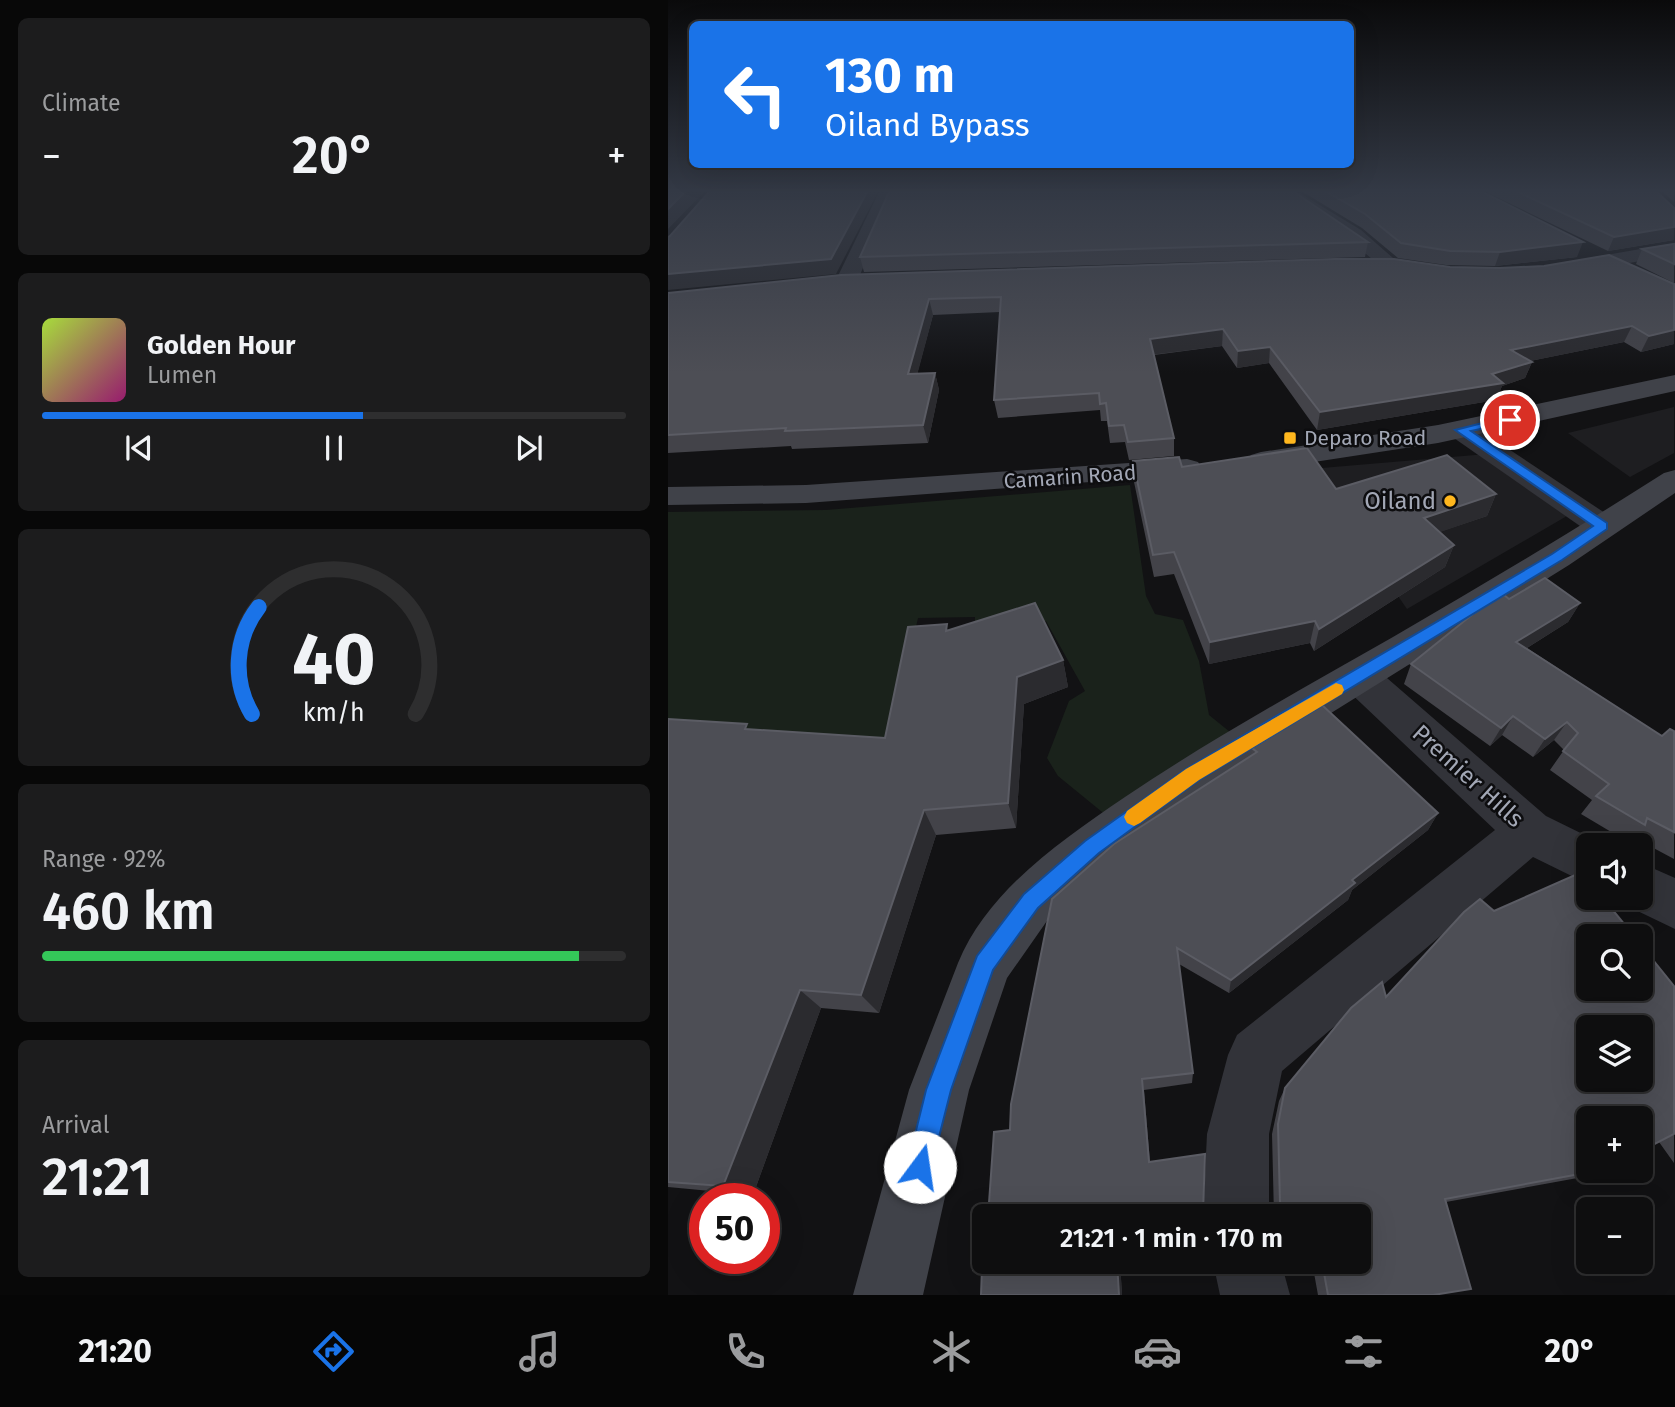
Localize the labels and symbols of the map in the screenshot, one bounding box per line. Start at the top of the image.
pin [1480,390,1540,450]
place label: Deparo Road [1304,425,1426,451]
marker: Deparo Road [1282,430,1298,446]
street label: Camarin Road [1003,459,1137,495]
place label: Oiland [1364,487,1436,515]
marker: Oiland [1442,493,1458,509]
street label: Premier Hills [1407,719,1529,833]
position arrow [883,1130,957,1204]
speed limit sign: 50 [689,1183,780,1274]

